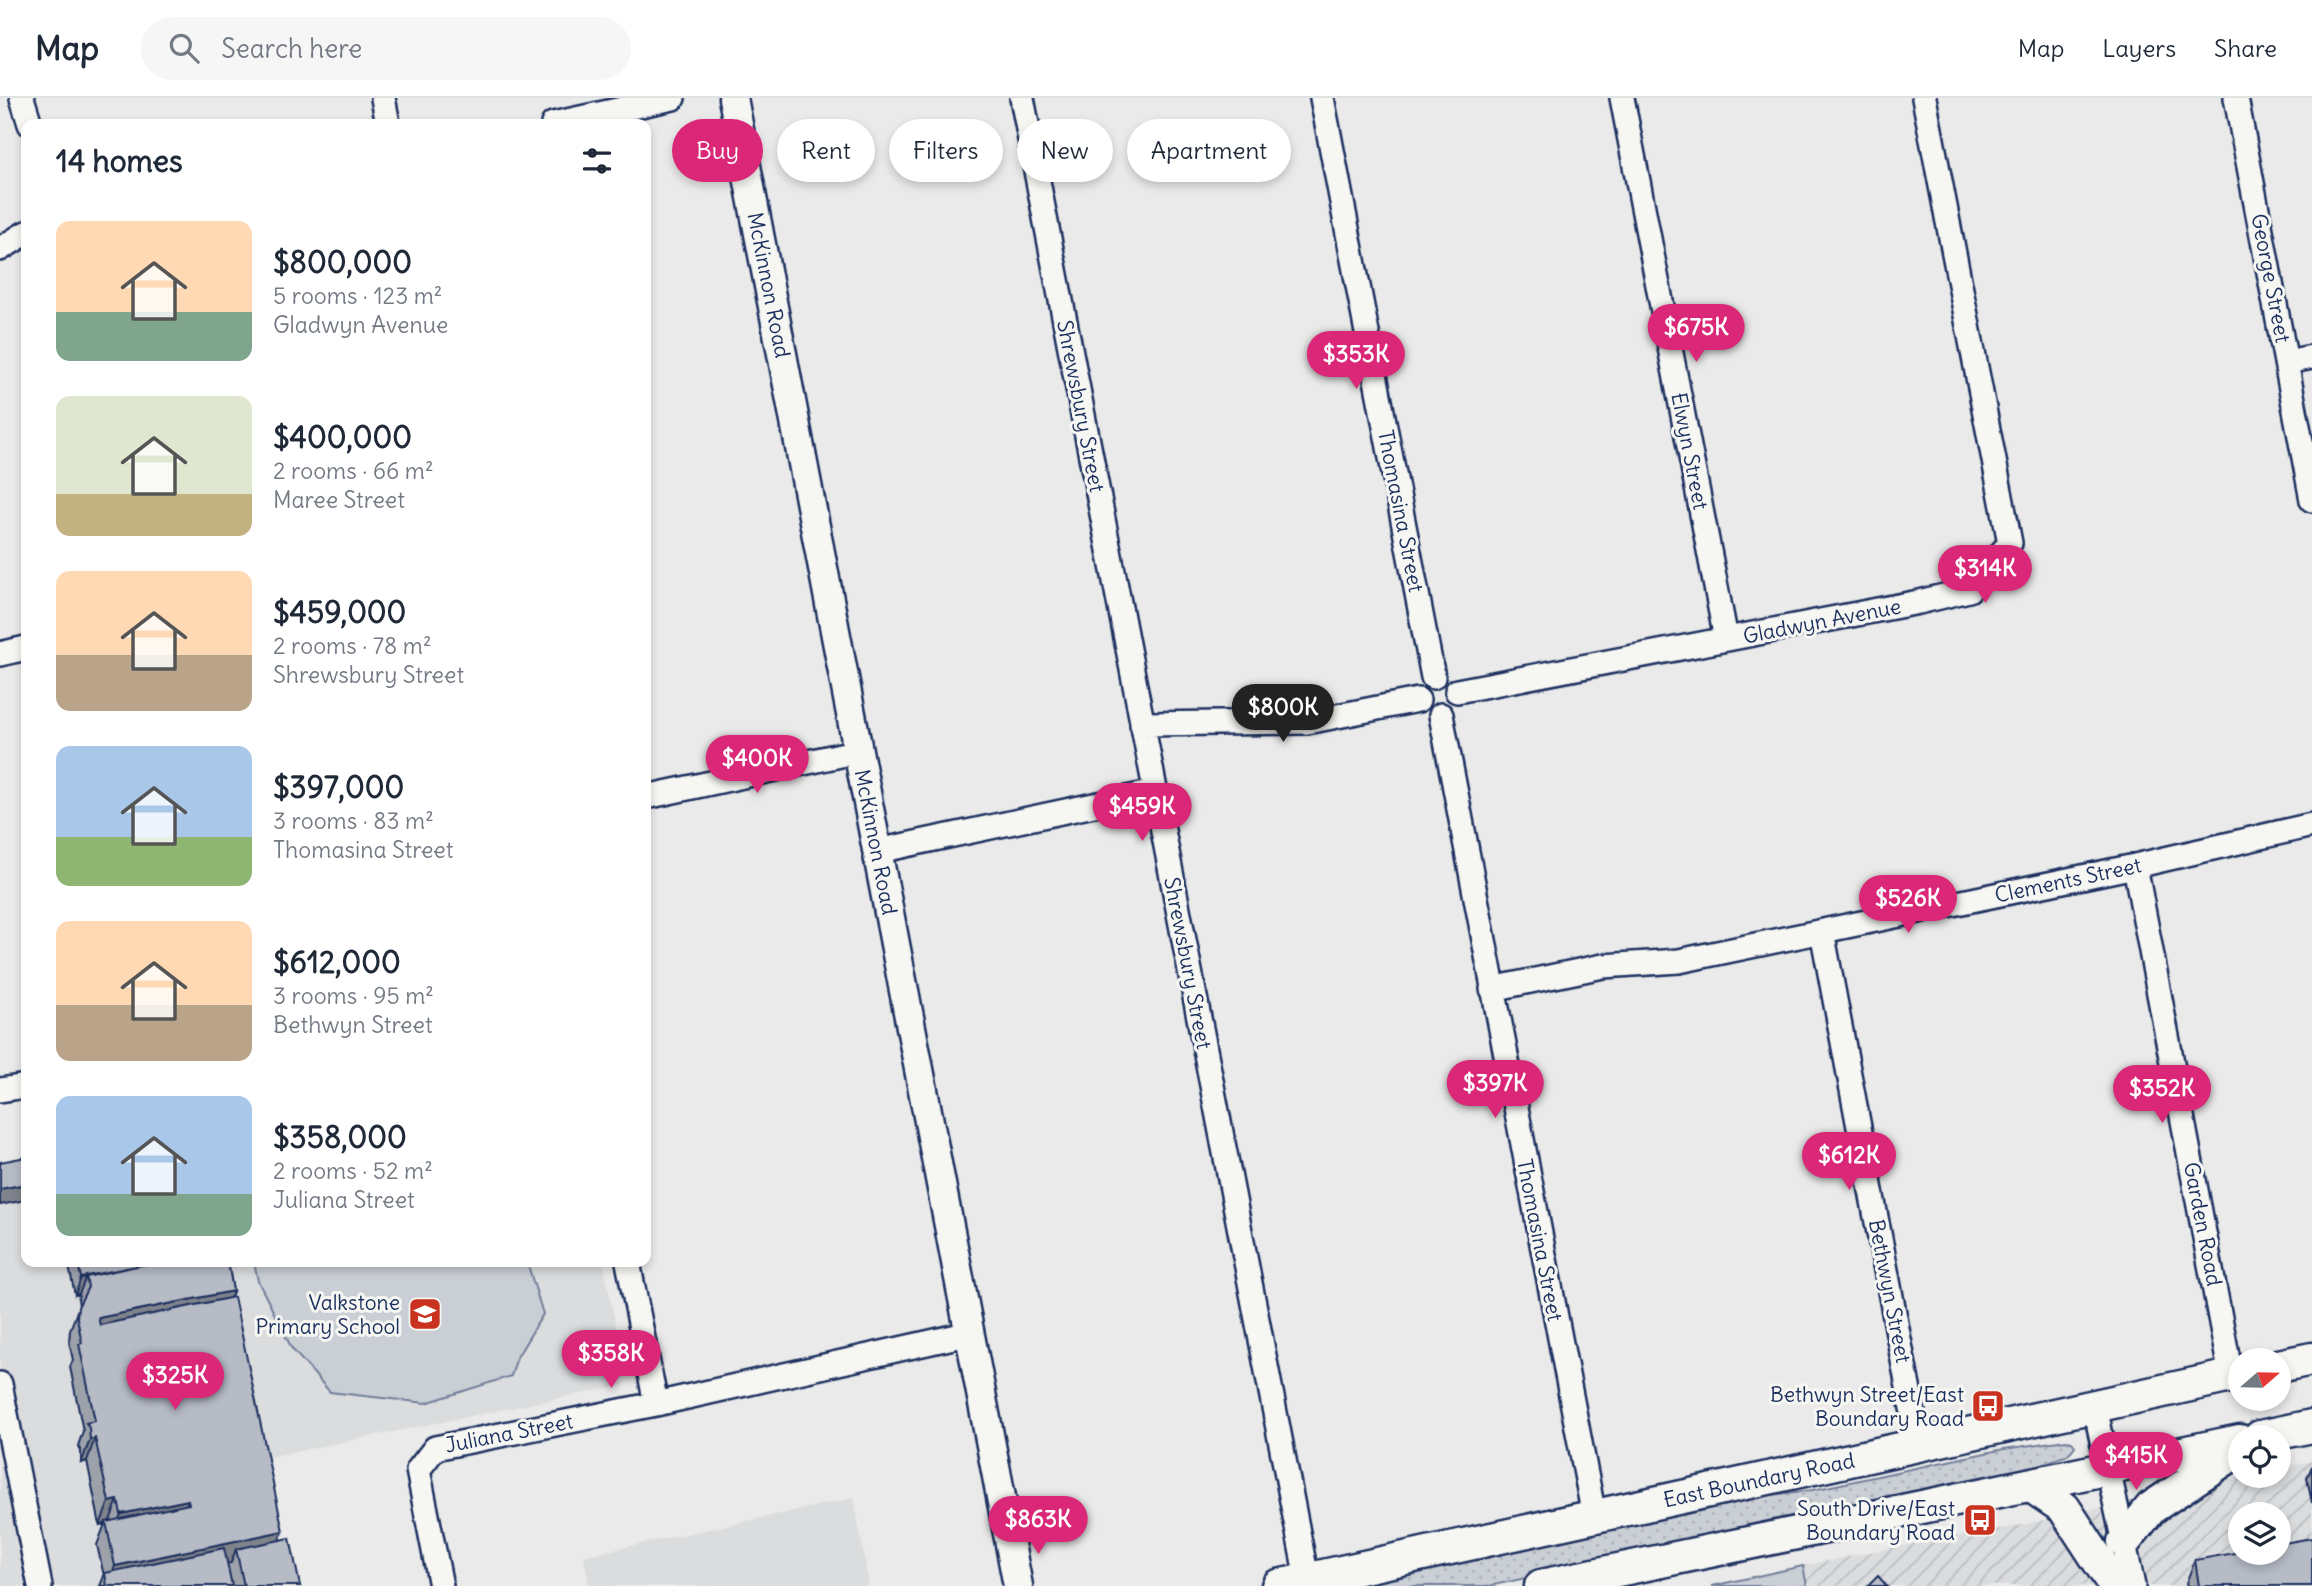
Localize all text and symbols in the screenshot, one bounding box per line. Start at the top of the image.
search box [141,17,631,80]
text: Map [35,27,99,69]
icon: search [165,29,203,67]
text: Search here [221,32,362,65]
text: Map [2018,33,2064,63]
text: Layers [2102,33,2176,63]
text: Share [2214,33,2277,63]
chip: Buy [672,119,763,182]
chip: Rent [777,119,875,182]
chip: Filters [889,119,1003,182]
chip: New [1017,119,1113,182]
chip: Apartment [1127,119,1291,182]
text: 14 homes [56,142,183,180]
icon: filters [578,142,616,180]
street label: McKinnon Road [742,210,796,360]
street label: George Street [2245,211,2297,345]
text: $800,000 [273,243,412,281]
icon: home [112,249,196,333]
text: 5 rooms · 123 m² [273,281,442,310]
pin: $675K [1647,304,1745,364]
text: Gladwyn Avenue [273,310,448,339]
text: $675K [1664,312,1728,341]
street label: Shrewsbury Street [1051,318,1111,494]
pin: $353K [1307,331,1405,391]
text: $353K [1323,339,1389,368]
street label: Elwyn Street [1665,390,1715,512]
text: $400,000 [273,418,412,456]
icon: home [112,424,196,508]
street label: Thomasina Street [1372,428,1430,594]
text: 2 rooms · 66 m² [273,456,434,485]
text: Maree Street [273,485,405,514]
pin: $314K [1936,546,2034,605]
text: $314K [1954,553,2016,582]
street label: Gladwyn Avenue [1741,592,1903,650]
text: $459,000 [273,593,406,631]
icon: home [112,599,196,683]
text: 2 rooms · 78 m² [273,631,432,660]
text: Shrewsbury Street [273,660,464,689]
pin: $800K [1234,684,1332,744]
text: $800K [1248,692,1318,721]
pin: $400K [708,736,806,795]
text: $400K [722,743,792,772]
street label: McKinnon Road [849,767,903,917]
text: $397,000 [273,768,404,806]
icon: home [112,774,196,858]
pin: $459K [1093,784,1191,843]
text: $459K [1109,791,1175,820]
text: 3 rooms · 83 m² [273,806,434,835]
text: Thomasina Street [273,835,453,864]
street label: Clements Street [1992,851,2144,909]
street label: Shrewsbury Street [1158,875,1218,1051]
pin: $526K [1859,876,1957,935]
text: $526K [1875,883,1941,912]
text: $612,000 [273,943,401,981]
icon: home [112,949,196,1033]
text: 3 rooms · 95 m² [273,981,434,1010]
text: Bethwyn Street [273,1010,433,1039]
pin: $397K [1446,1060,1544,1120]
pin: $352K [2113,1066,2211,1125]
text: $397K [1463,1068,1527,1097]
text: $352K [2129,1073,2195,1102]
text: $358,000 [273,1118,407,1156]
icon: home [112,1124,196,1208]
pin: $612K [1800,1132,1898,1192]
text: $612K [1818,1140,1880,1169]
text: 2 rooms · 52 m² [273,1156,433,1185]
street label: Thomasina Street [1511,1157,1569,1323]
street label: Garden Road [2178,1160,2228,1288]
text: Juliana Street [273,1185,415,1214]
street label: Bethwyn Street [1863,1217,1917,1365]
place label: Valkstone Primary School [255,1289,400,1340]
school or university icon: Valkstone Primary School [406,1295,444,1333]
pin: $358K [562,1330,660,1390]
text: $358K [578,1338,644,1367]
north arrow [2228,1348,2291,1410]
map controls [2228,1348,2291,1565]
pin: $325K [126,1352,224,1412]
text: $325K [142,1360,208,1389]
place label: Bethwyn Street/East Boundary Road [1770,1381,1964,1432]
bus stop icon: Bethwyn Street/East Boundary Road [1969,1387,2007,1425]
street label: Juliana Street [443,1407,575,1459]
button: locate [2228,1425,2291,1488]
pin: $415K [2087,1432,2185,1492]
text: $415K [2105,1440,2167,1469]
street label: East Boundary Road [1661,1447,1857,1513]
place label: South Drive/East Boundary Road [1797,1495,1955,1546]
pin: $863K [989,1496,1087,1556]
bus stop icon: South Drive/East Boundary Road [1961,1501,1999,1539]
button: layers [2228,1502,2291,1565]
text: $863K [1005,1504,1071,1533]

